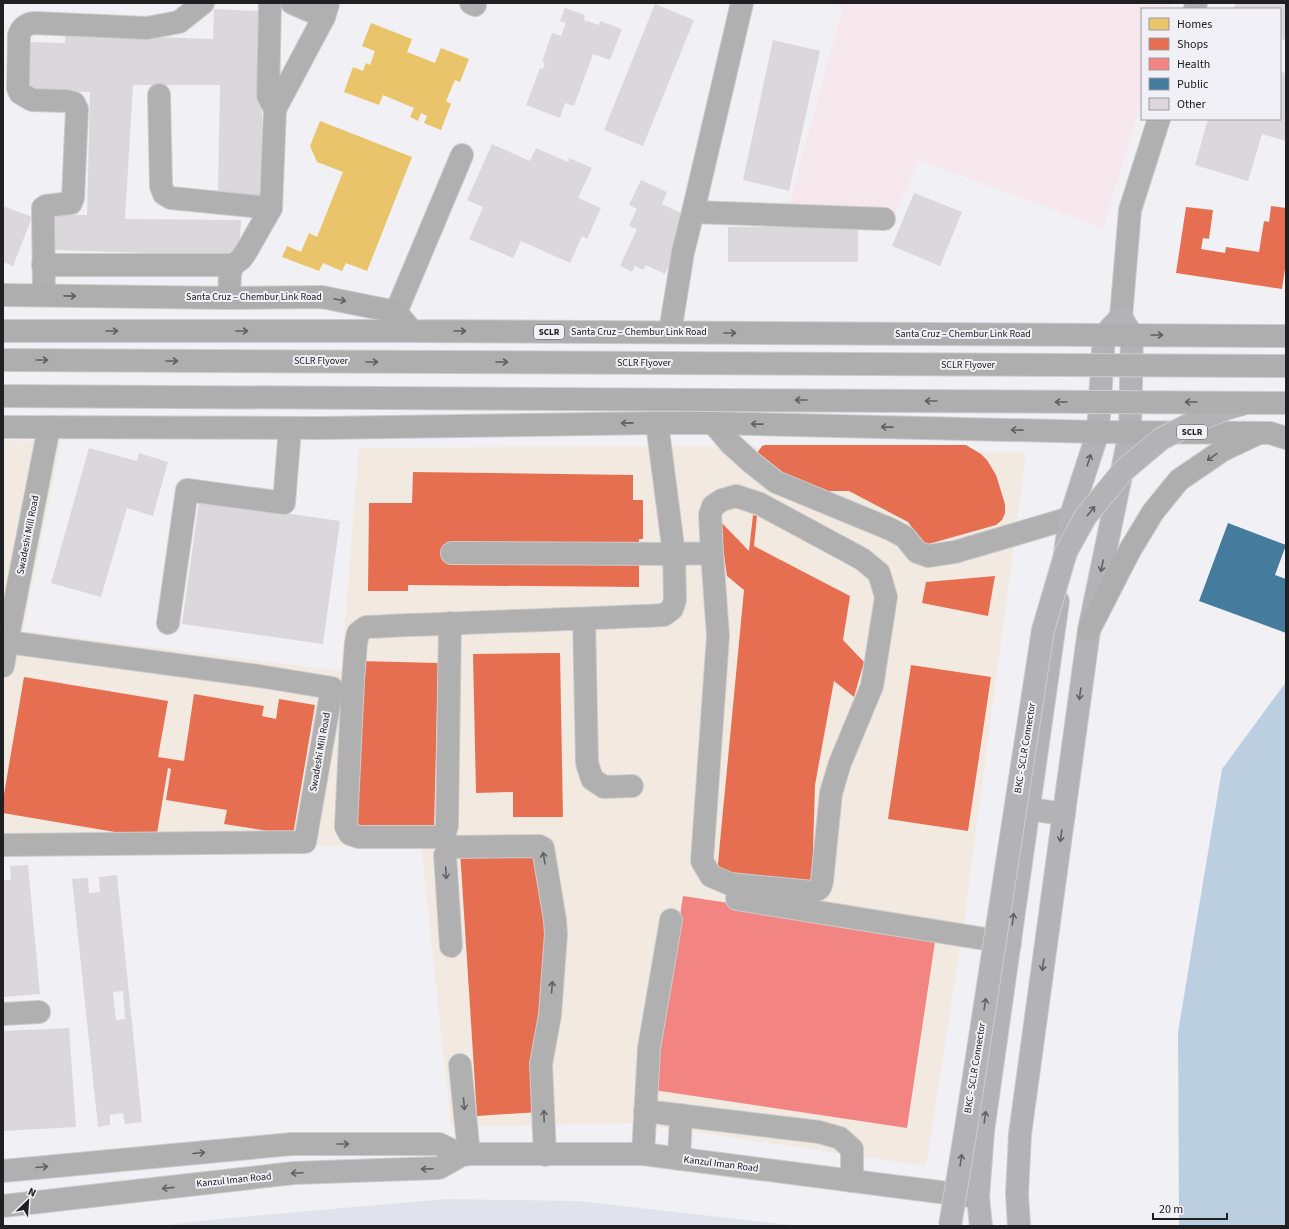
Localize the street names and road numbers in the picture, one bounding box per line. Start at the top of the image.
street label: Santa Cruz – Chembur Link Road [186,290,322,304]
road number: SCLR [534,325,564,339]
street label: Santa Cruz – Chembur Link Road [571,325,707,339]
street label: Santa Cruz – Chembur Link Road [895,327,1031,341]
street label: SCLR Flyover [294,354,349,368]
street label: SCLR Flyover [617,356,672,370]
street label: SCLR Flyover [941,358,996,372]
road number: SCLR [1177,425,1207,439]
street label: Swadeshi Mill Road [13,494,43,576]
street label: BKC - SCLR Connector [1011,701,1039,794]
street label: Swadeshi Mill Road [306,711,334,793]
street label: BKC - SCLR Connector [961,1021,989,1114]
street label: Kanzul Iman Road [683,1152,759,1176]
street label: Kanzul Iman Road [196,1169,272,1191]

